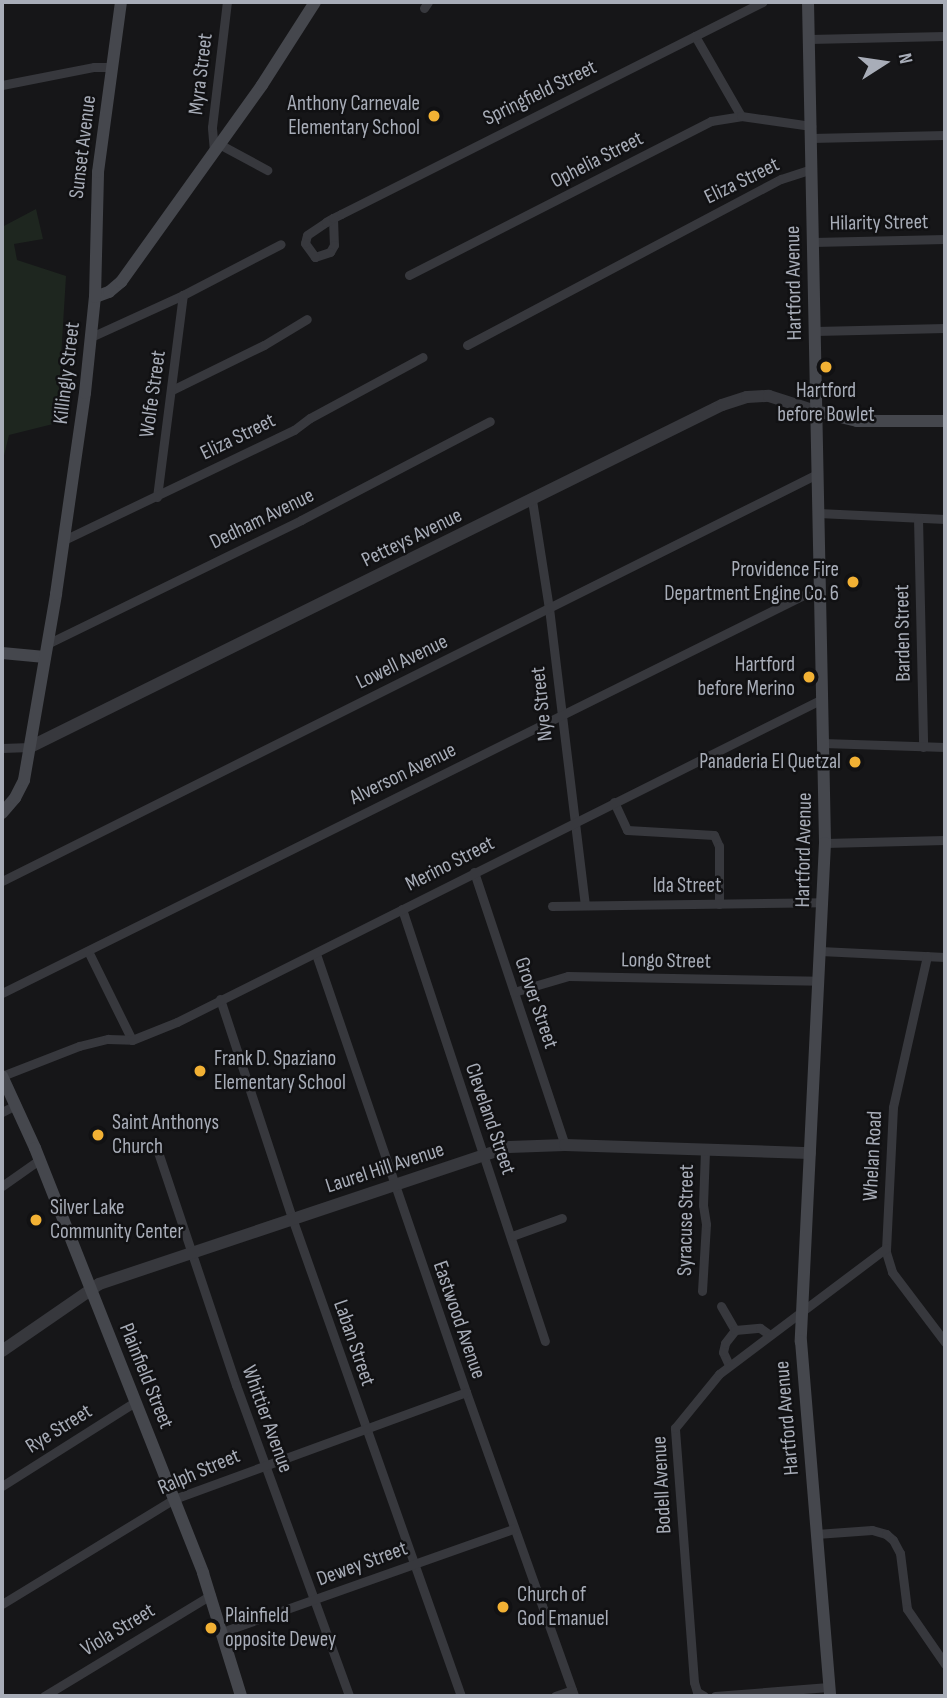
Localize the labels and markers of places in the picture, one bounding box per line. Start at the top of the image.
place label: Anthony Carnevale Elementary School [288,91,420,141]
marker: Anthony Carnevale Elementary School [426,108,442,124]
marker: Hartford before Bowlet [818,359,834,375]
place label: Hartford before Bowlet [777,378,875,428]
place label: Providence Fire Department Engine Co. 6 [664,557,839,607]
marker: Providence Fire Department Engine Co. 6 [845,574,861,590]
place label: Hartford before Merino [697,652,795,702]
marker: Hartford before Merino [801,669,817,685]
place label: Panaderia El Quetzal [699,749,841,775]
marker: Panaderia El Quetzal [847,754,863,770]
place label: Frank D. Spaziano Elementary School [214,1046,346,1096]
marker: Frank D. Spaziano Elementary School [192,1063,208,1079]
place label: Saint Anthonys Church [112,1110,219,1160]
marker: Saint Anthonys Church [90,1127,106,1143]
place label: Silver Lake Community Center [50,1195,184,1245]
marker: Silver Lake Community Center [28,1212,44,1228]
place label: Church of God Emanuel [517,1582,609,1632]
marker: Church of God Emanuel [495,1599,511,1615]
place label: Plainfield opposite Dewey [225,1603,336,1653]
marker: Plainfield opposite Dewey [203,1620,219,1636]

